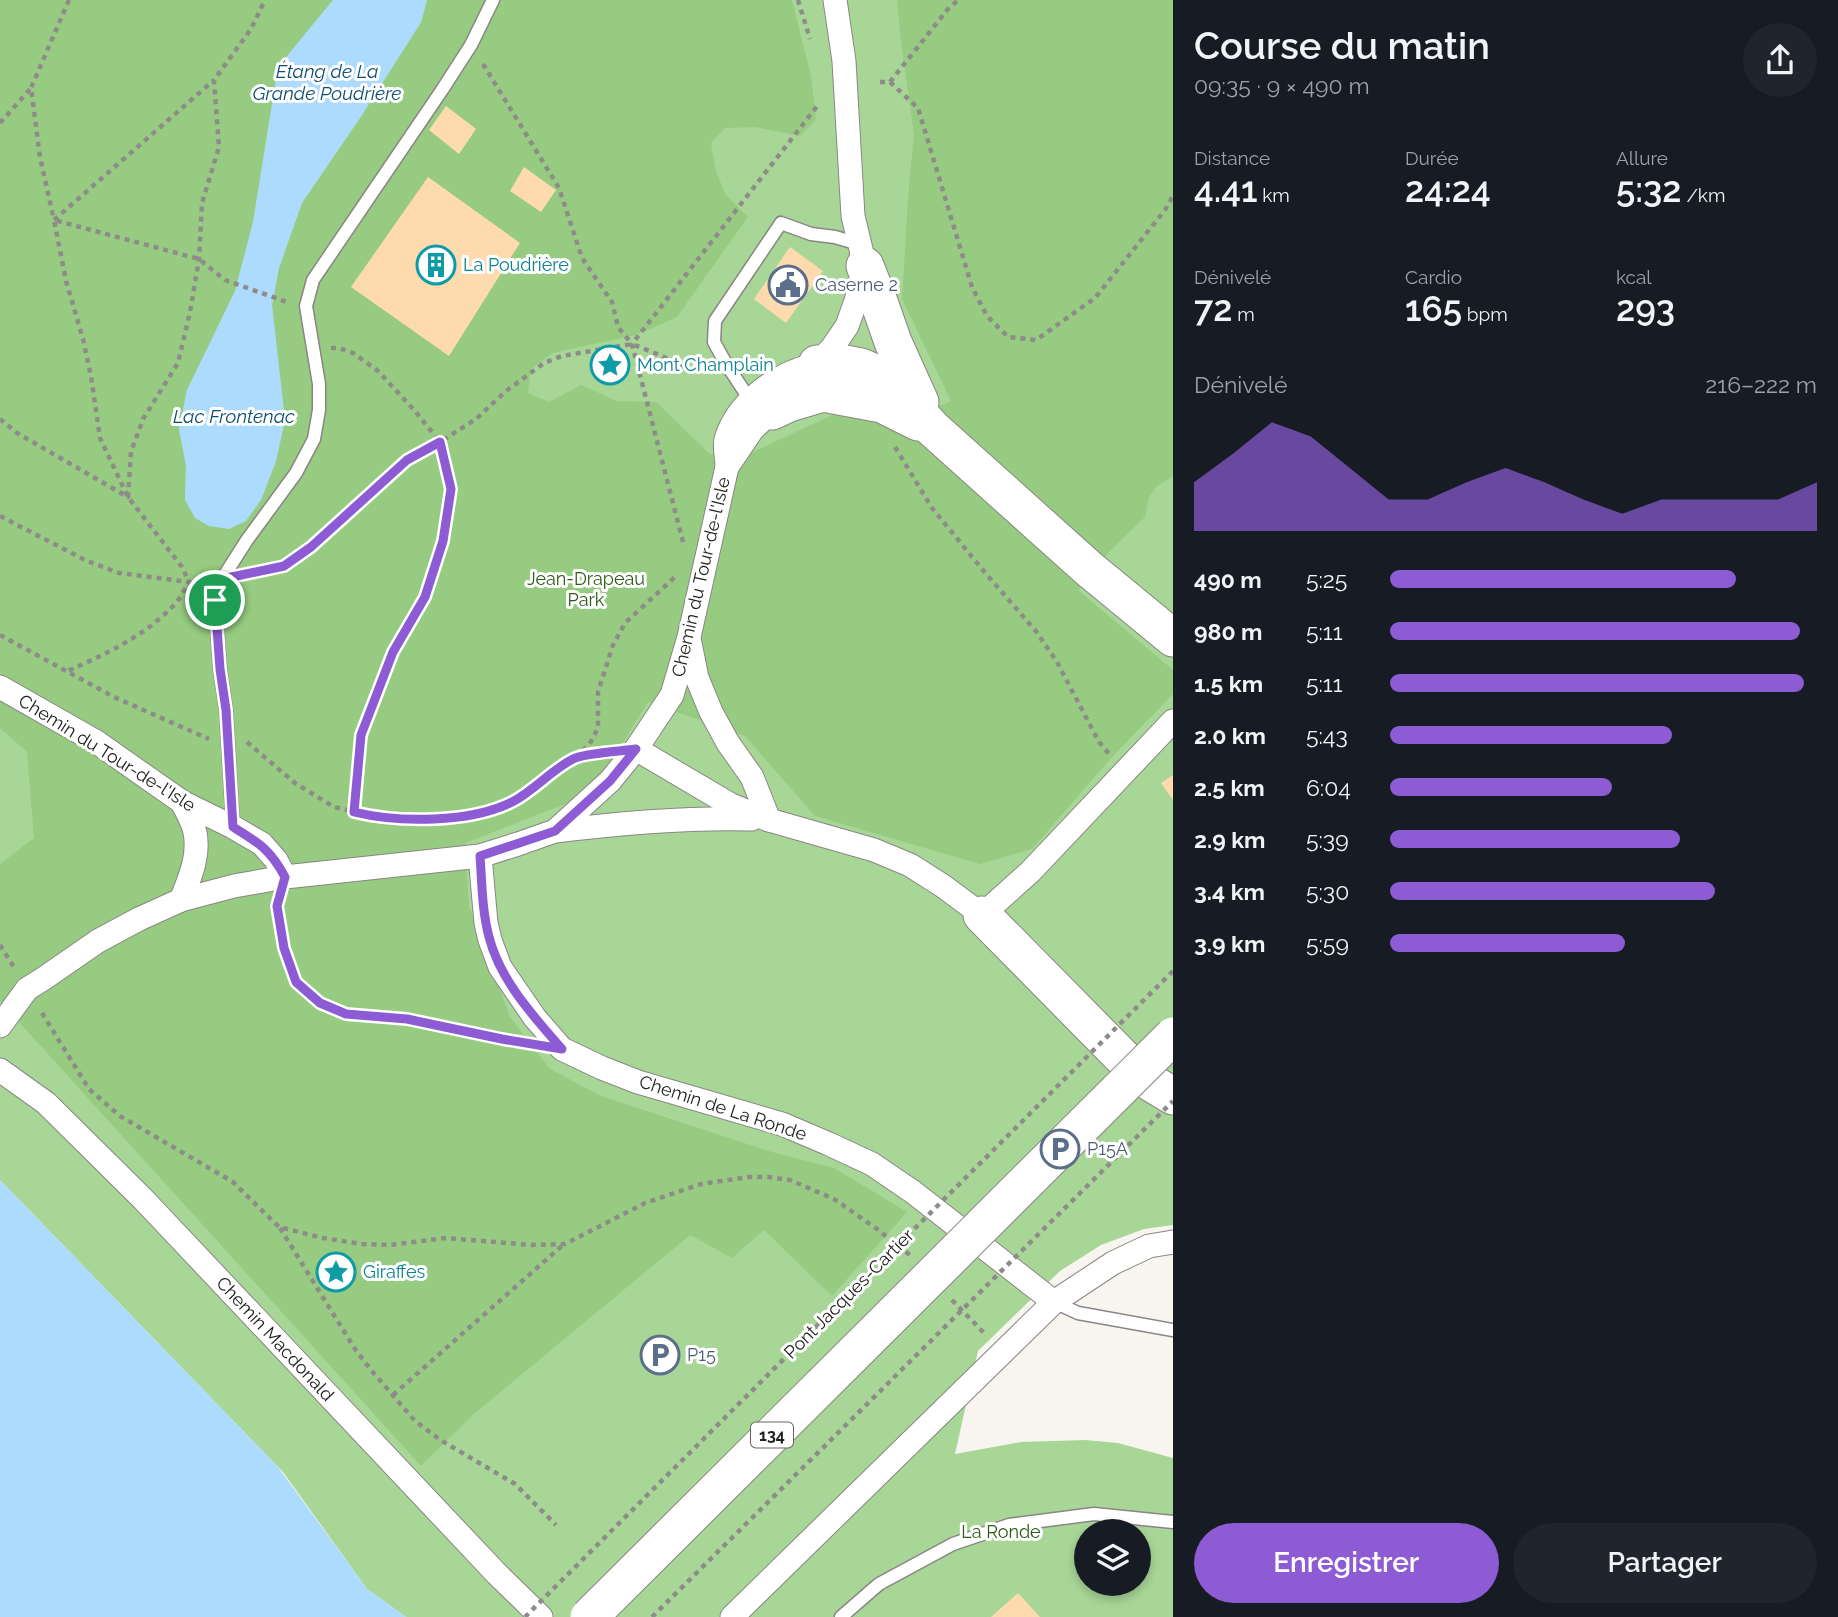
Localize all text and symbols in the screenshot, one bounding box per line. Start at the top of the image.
text: Course du matin [1194,23,1490,68]
button: share [1743,23,1817,97]
water label: Étang de La Grande Poudrière [252,60,402,104]
text: 09:35 · 9 × 490 m [1194,72,1370,99]
text: Distance [1194,147,1270,169]
text: Durée [1405,147,1459,169]
text: Allure [1616,147,1668,169]
text: 4.41 [1194,169,1257,210]
text: 24:24 [1405,169,1491,210]
text: 5:32 [1616,169,1682,210]
text: km [1257,184,1290,206]
text: /km [1682,184,1725,206]
building icon: La Poudrière [415,244,457,286]
place label: La Poudrière [463,254,569,275]
public building icon: Caserne 2 [767,264,809,306]
text: Dénivelé [1194,266,1271,288]
text: Cardio [1405,266,1462,288]
text: kcal [1616,266,1652,288]
place label: Caserne 2 [815,274,898,295]
text: 72 [1194,288,1232,329]
text: 165 [1405,288,1462,329]
text: 293 [1616,288,1675,329]
text: m [1232,303,1255,325]
text: bpm [1462,303,1508,325]
place icon: Mont Champlain [589,344,631,386]
place label: Mont Champlain [637,354,774,375]
text: Dénivelé [1194,371,1287,398]
text: 216–222 m [1705,371,1817,398]
water label: Lac Frontenac [173,405,295,427]
street label: Chemin du Tour-de-l'Isle [667,474,734,679]
text: 490 m [1194,566,1262,593]
text: 5:25 [1306,566,1347,593]
park label: Jean-Drapeau Park [527,568,645,610]
pin [185,570,245,630]
icon: arrive [196,581,234,619]
text: 980 m [1194,618,1263,645]
text: 5:11 [1306,618,1343,645]
text: 1.5 km [1194,670,1263,697]
text: 5:11 [1306,670,1343,697]
street label: Chemin du Tour-de-l'Isle [15,689,200,816]
text: 2.0 km [1194,722,1266,749]
text: 5:43 [1306,722,1348,749]
text: 2.5 km [1194,774,1265,801]
text: 6:04 [1306,774,1351,801]
text: 2.9 km [1194,826,1265,853]
text: 5:39 [1306,826,1349,853]
text: 3.4 km [1194,878,1265,905]
text: 5:30 [1306,878,1349,905]
text: 3.9 km [1194,930,1265,957]
text: 5:59 [1306,930,1349,957]
street label: Chemin de La Ronde [637,1071,810,1145]
parking icon: P15A [1039,1128,1081,1170]
place label: P15A [1087,1138,1128,1159]
street label: Pont Jacques-Cartier [780,1224,918,1363]
place icon: Giraffes [315,1251,357,1293]
place label: Giraffes [363,1261,426,1282]
street label: Chemin Macdonald [212,1272,338,1405]
parking icon: P15 [639,1334,681,1376]
place label: P15 [687,1344,716,1365]
road number: 134 [751,1422,793,1448]
map controls [1074,1519,1151,1596]
button: layers [1074,1519,1151,1596]
park label: La Ronde [961,1521,1041,1542]
button: Enregistrer [1194,1523,1499,1603]
button: Partager [1513,1523,1817,1603]

